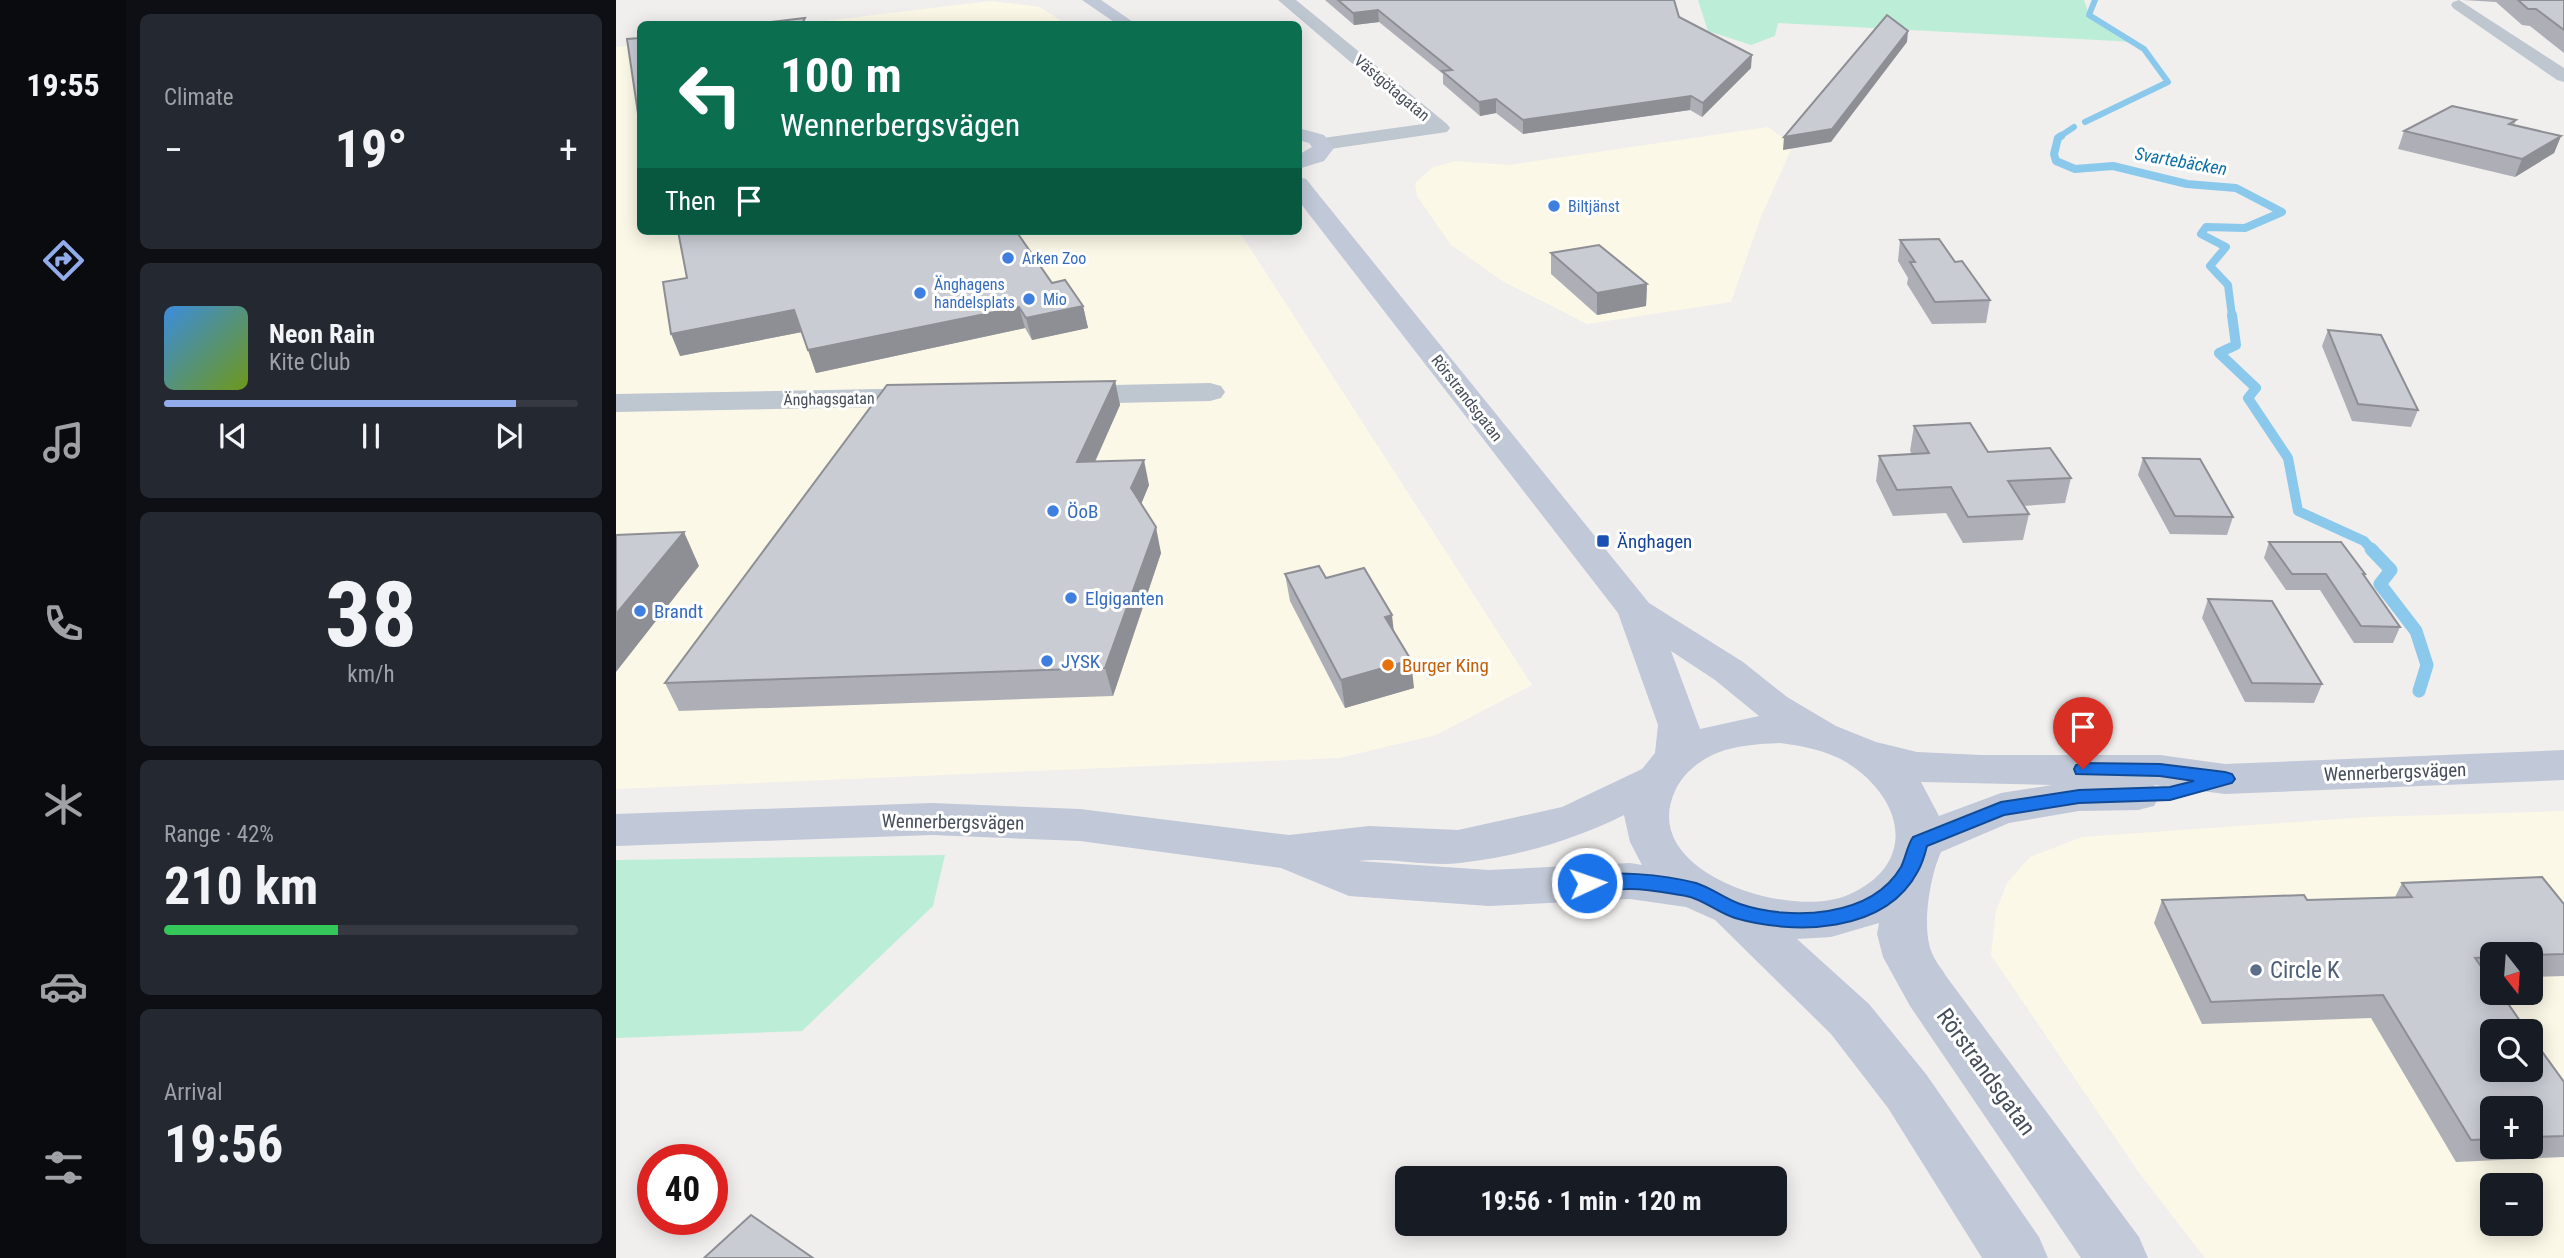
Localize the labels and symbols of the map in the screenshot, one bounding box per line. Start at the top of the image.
street label: Västgötagatan [1351,51,1433,125]
water label: Svartebäcken [2133,143,2229,179]
place label: Biltjänst [1568,197,1620,216]
marker: Biltjänst [1546,198,1562,214]
place label: Arken Zoo [1022,249,1086,268]
marker: Arken Zoo [1000,250,1016,266]
place label: Änghagens handelsplats [934,275,1015,312]
marker: Änghagens handelsplats [912,285,928,301]
place label: Mio [1043,290,1067,309]
marker: Mio [1021,291,1037,307]
street label: Rörstrandsgatan [1427,351,1507,445]
street label: Änghagsgatan [783,389,875,409]
place label: ÖoB [1067,500,1098,523]
marker: ÖoB [1045,503,1061,519]
place label: Änghagen [1617,530,1692,553]
marker: Änghagen [1595,533,1611,549]
place label: Elgiganten [1085,587,1164,610]
marker: Elgiganten [1063,590,1079,606]
place label: Brandt [654,600,703,623]
marker: Brandt [632,603,648,619]
place label: JYSK [1061,650,1101,673]
marker: JYSK [1039,653,1055,669]
place label: Burger King [1402,654,1489,677]
marker: Burger King [1380,657,1396,673]
pin [2053,697,2113,769]
street label: Wennerbergsvägen [2323,758,2467,786]
street label: Wennerbergsvägen [881,809,1025,835]
position arrow [1550,846,1624,920]
north arrow [2480,942,2543,1004]
place label: Circle K [2270,957,2340,984]
marker: Circle K [2248,962,2264,978]
street label: Rörstrandsgatan [1931,1003,2041,1141]
speed limit sign: 40 [637,1144,728,1235]

